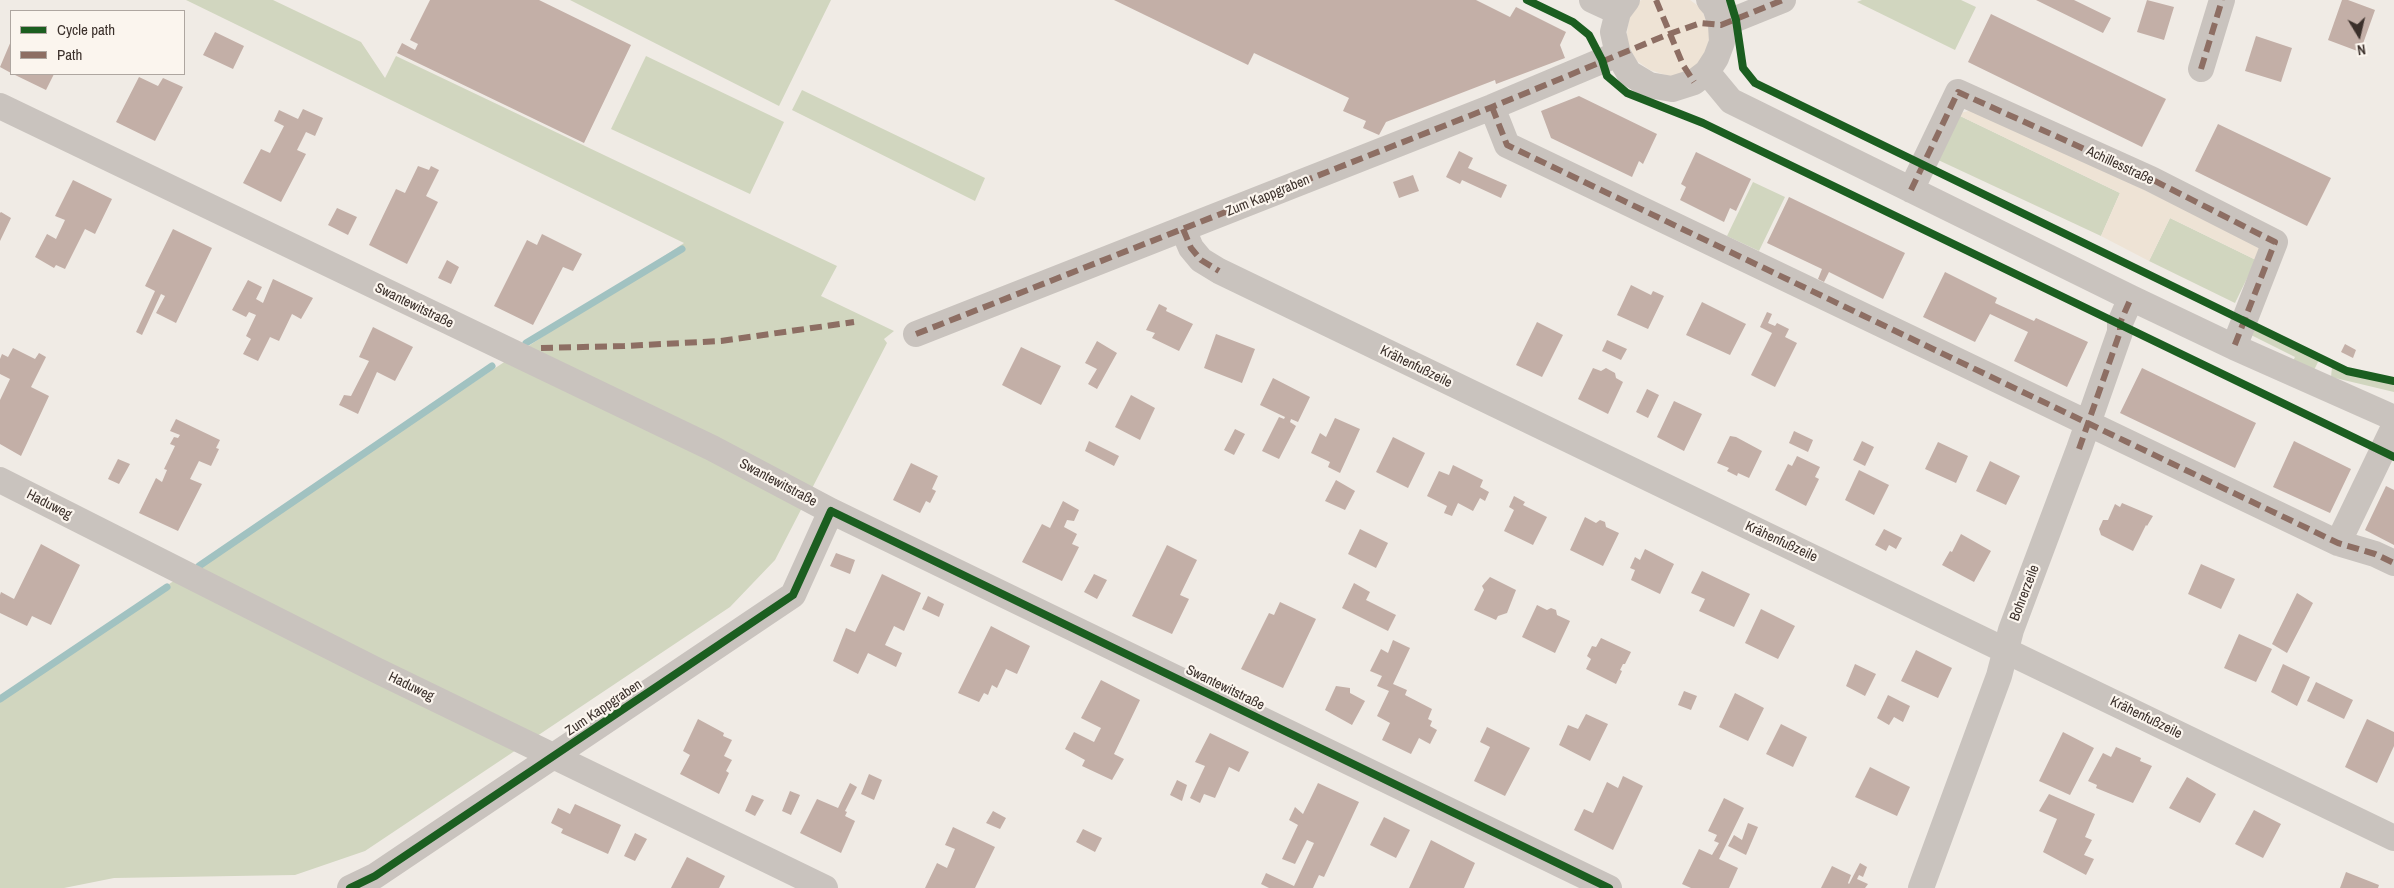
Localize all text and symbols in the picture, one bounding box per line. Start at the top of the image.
legend [10,10,185,75]
north arrow [2334,10,2384,60]
text: Cycle path [57,19,115,40]
text: N [2356,40,2367,59]
text: Path [57,44,82,65]
street label: Achillesstraße [2083,143,2157,189]
street label: Zum Kappgraben [1224,172,1312,220]
street label: Swantewitstraße [372,280,456,332]
street label: Krähenfußzeile [1377,342,1455,392]
street label: Swantewitstraße [736,456,820,510]
street label: Haduweg [24,487,74,523]
street label: Krähenfußzeile [1742,518,1820,566]
street label: Bohrerzeile [2007,563,2043,623]
street label: Swantewitstraße [1183,662,1267,714]
street label: Haduweg [386,669,436,705]
street label: Zum Kappgraben [563,676,645,740]
street label: Krähenfußzeile [2107,693,2185,743]

